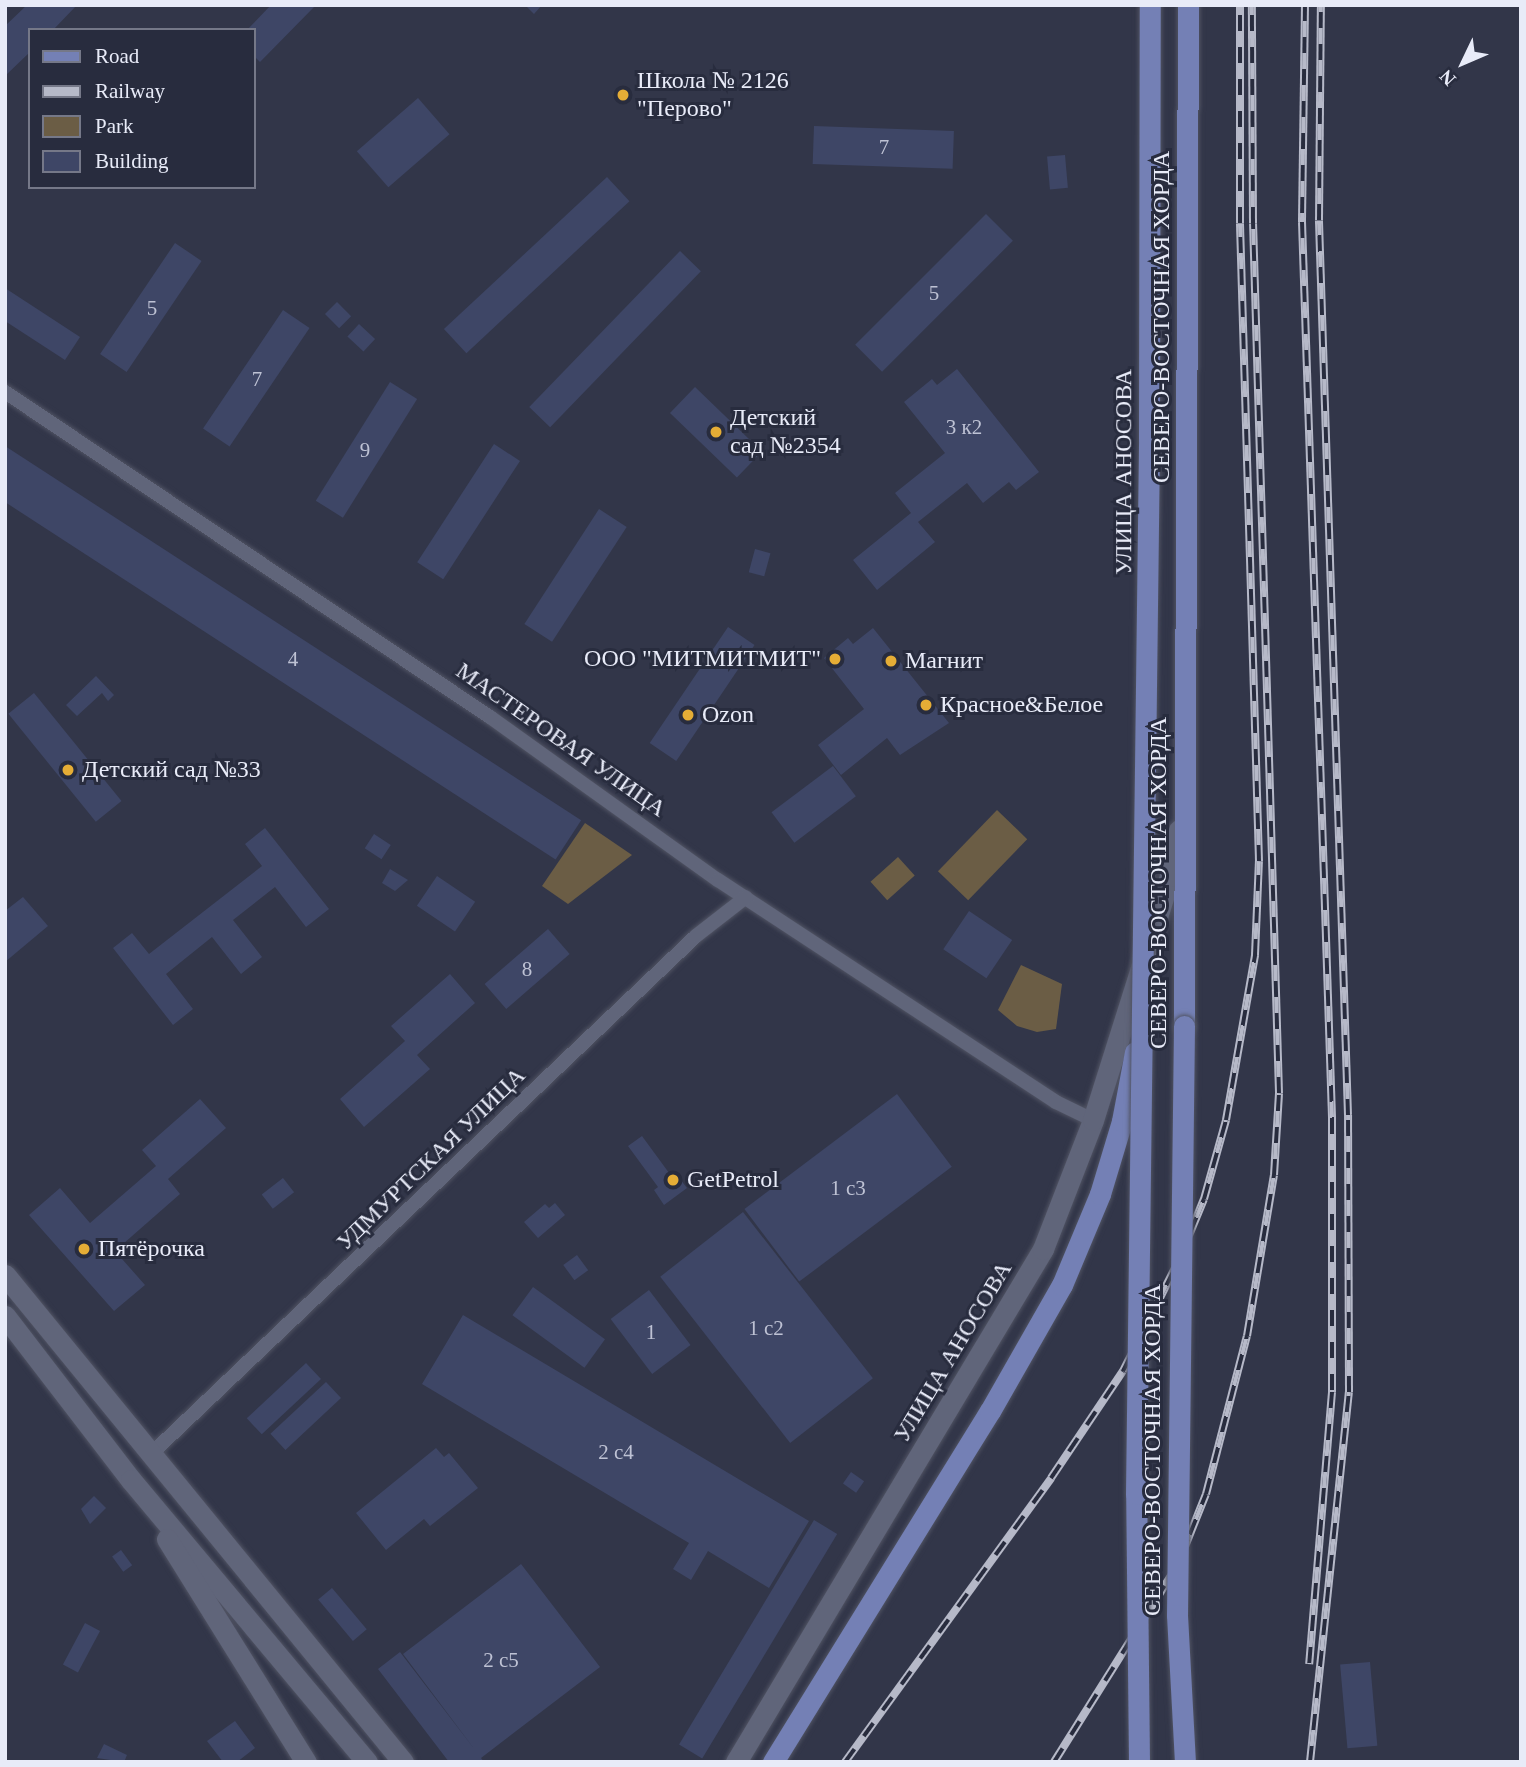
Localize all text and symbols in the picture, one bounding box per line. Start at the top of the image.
legend [28,28,256,189]
north arrow [1428,28,1498,98]
text: Road [95,44,139,68]
text: N [1435,66,1460,90]
place label: Школа № 2126 "Перово" [637,67,789,123]
text: Railway [95,79,165,103]
marker: Школа № 2126 "Перово" [615,87,631,103]
text: Park [95,114,134,138]
house number: 7 [879,134,889,160]
text: Building [95,149,169,173]
street label: СЕВЕРО-ВОСТОЧНАЯ ХОРДА [1148,151,1176,483]
house number: 5 [929,280,939,306]
house number: 5 [147,295,157,321]
house number: 7 [252,366,262,392]
street label: УЛИЦА АНОСОВА [1110,369,1138,575]
place label: Детский сад №2354 [730,404,841,460]
house number: 3 к2 [946,414,982,440]
marker: Детский сад №2354 [708,424,724,440]
house number: 9 [360,437,370,463]
place label: ООО "МИТМИТМИТ" [584,645,821,673]
house number: 4 [288,646,298,672]
place label: Магнит [905,647,983,675]
marker: ООО "МИТМИТМИТ" [827,651,843,667]
marker: Магнит [883,653,899,669]
street label: МАСТЕРОВАЯ УЛИЦА [450,656,672,824]
place label: Красное&Белое [940,691,1103,719]
marker: Красное&Белое [918,697,934,713]
place label: Ozon [702,701,754,729]
marker: Ozon [680,707,696,723]
street label: СЕВЕРО-ВОСТОЧНАЯ ХОРДА [1145,717,1173,1049]
place label: Детский сад №33 [82,756,261,784]
marker: Детский сад №33 [60,762,76,778]
house number: 8 [522,956,532,982]
street label: УДМУРТСКАЯ УЛИЦА [331,1061,531,1257]
place label: GetPetrol [687,1166,779,1194]
marker: GetPetrol [665,1172,681,1188]
house number: 1 с3 [830,1175,866,1201]
place label: Пятёрочка [98,1235,205,1263]
marker: Пятёрочка [76,1241,92,1257]
street label: УЛИЦА АНОСОВА [888,1256,1018,1448]
street label: СЕВЕРО-ВОСТОЧНАЯ ХОРДА [1139,1284,1167,1616]
house number: 1 с2 [748,1315,784,1341]
house number: 1 [646,1319,656,1345]
house number: 2 с4 [598,1439,634,1465]
house number: 2 с5 [483,1647,519,1673]

